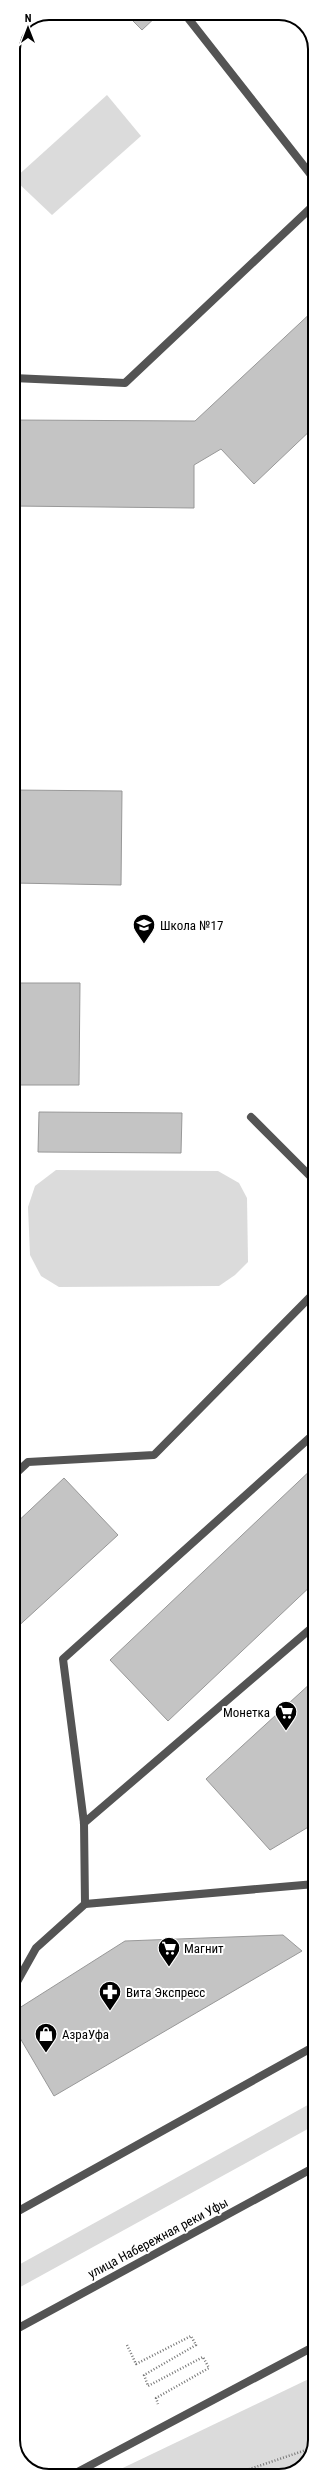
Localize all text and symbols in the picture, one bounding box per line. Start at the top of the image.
north arrow [8,8,48,48]
text: N [25,12,32,25]
school or university icon: Школа №17 [131,912,157,945]
place label: Школа №17 [160,918,223,933]
supermarket icon: Монетка [273,1699,299,1732]
place label: Монетка [223,1705,270,1720]
supermarket icon: Магнит [156,1935,182,1968]
place label: Магнит [184,1941,224,1956]
pharmacy icon: Вита Экспресс [97,1979,123,2012]
place label: Вита Экспресс [126,1985,205,2000]
shop icon: АзраУфа [33,2021,59,2054]
place label: АзраУфа [62,2027,109,2042]
street label: улица Набережная реки Уфы [85,2195,231,2281]

